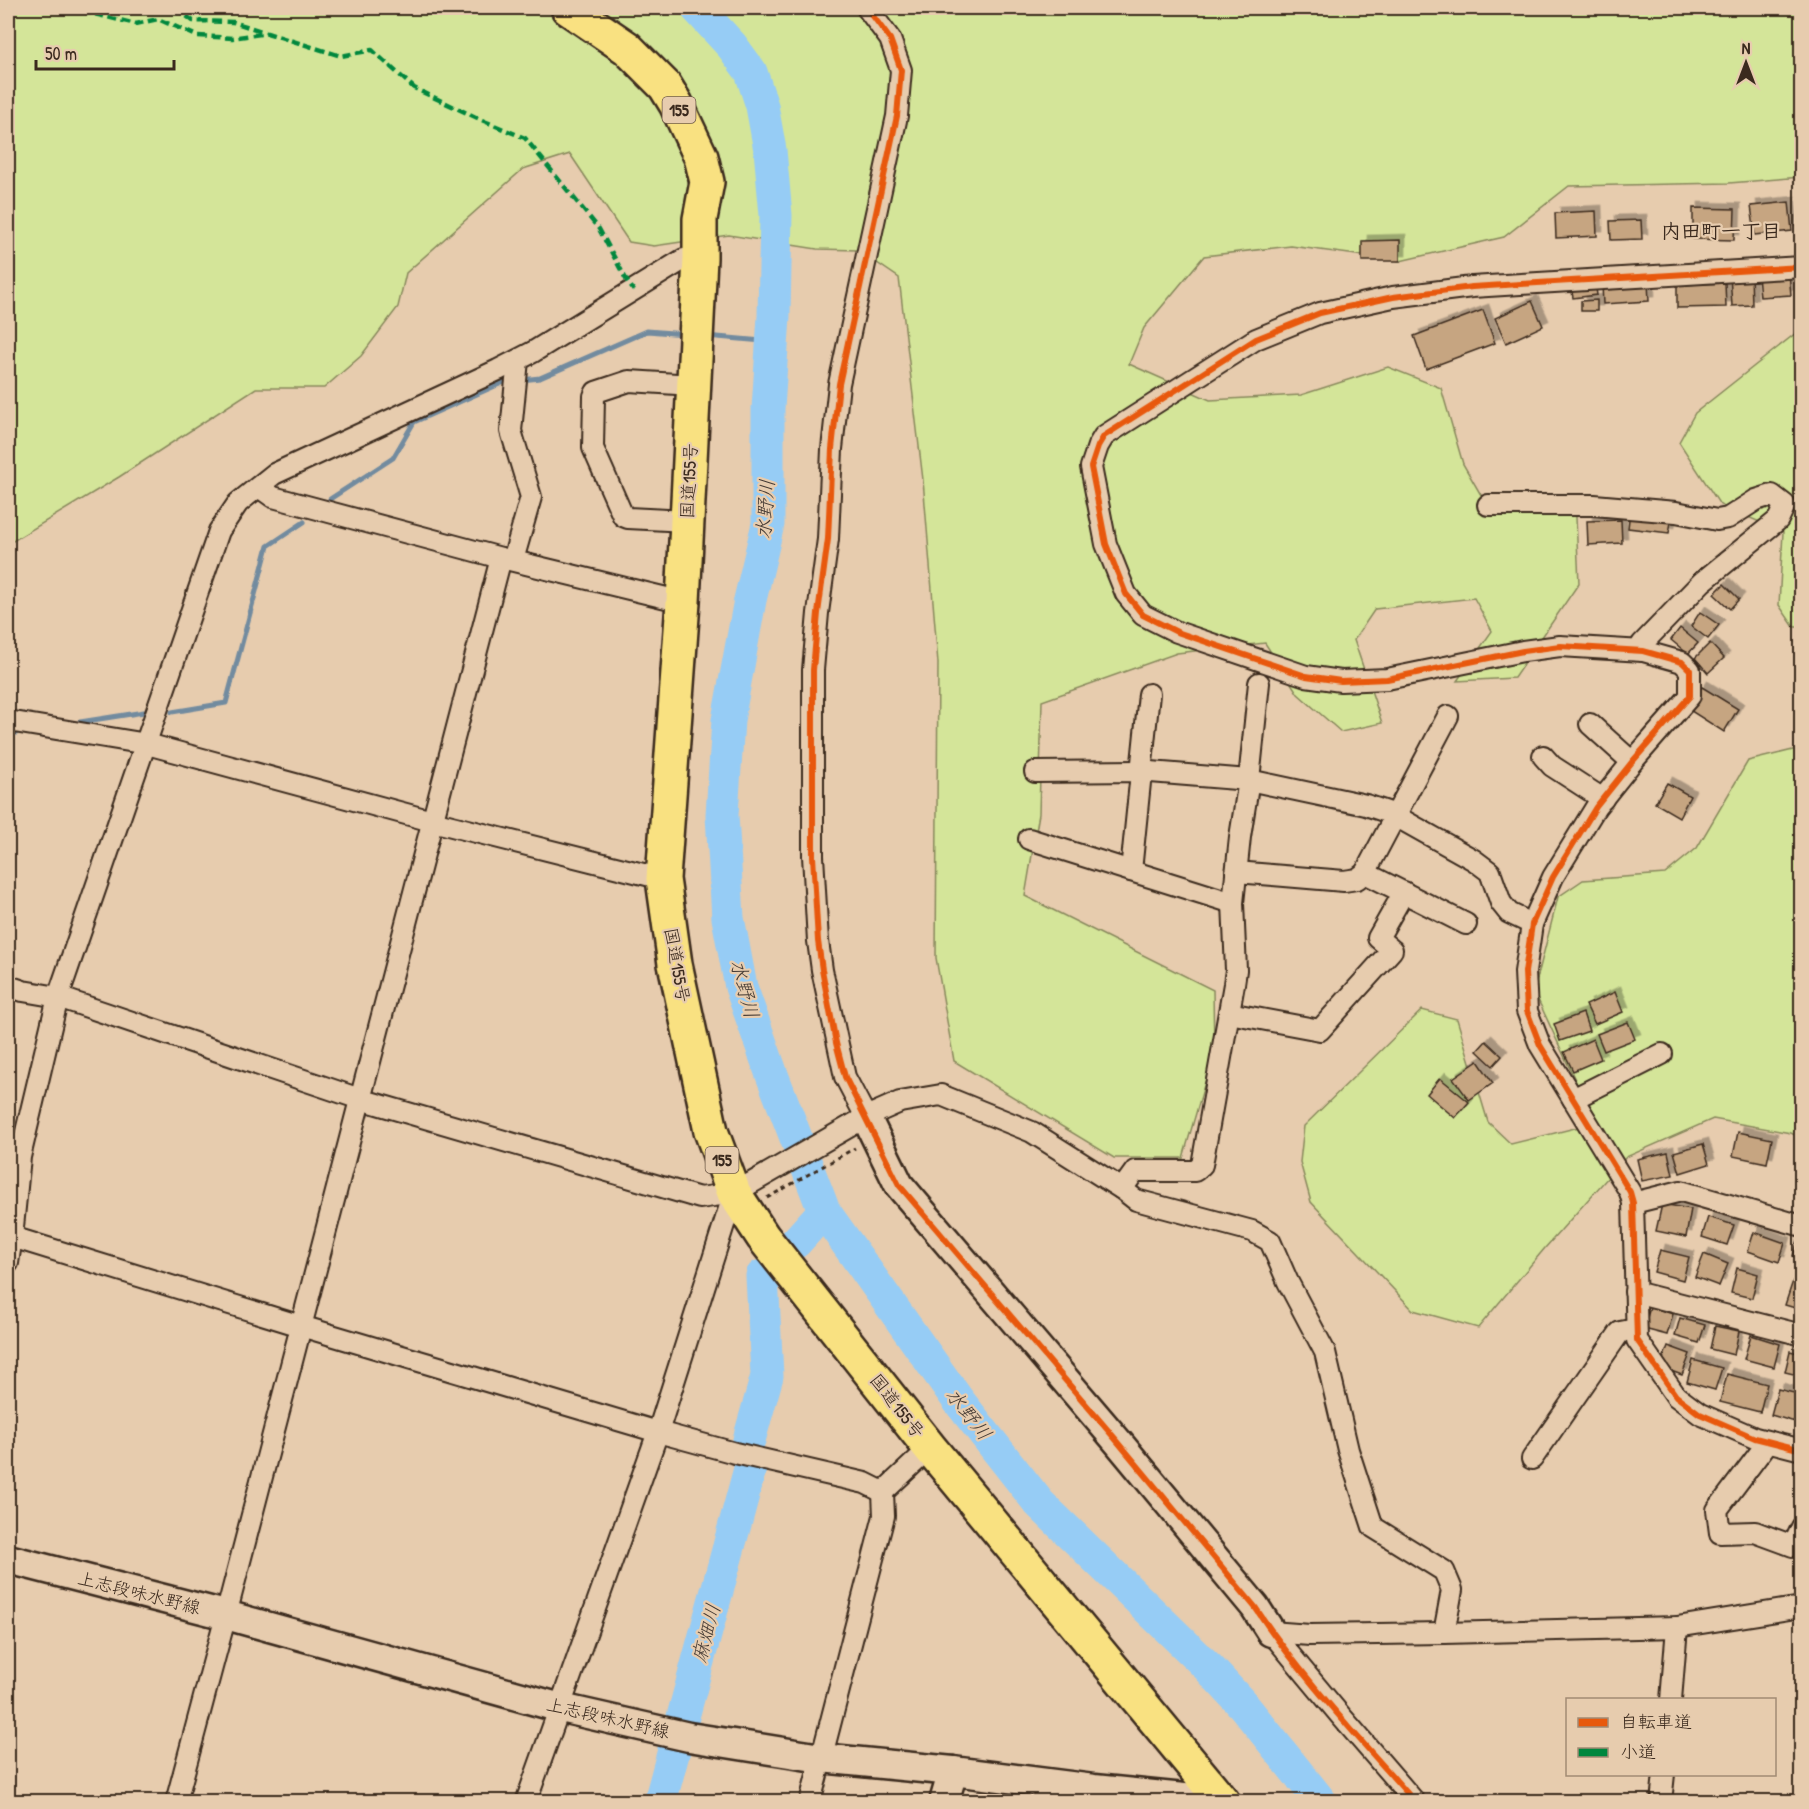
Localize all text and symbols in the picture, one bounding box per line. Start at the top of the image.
scale bar [36,33,174,71]
north arrow [1716,33,1776,93]
text: N [1742,37,1751,59]
text: 50 m [45,41,77,66]
road number: 155 [662,97,696,123]
district label: 内田町一丁目 [1661,217,1781,244]
street label: 国道155号 [674,442,703,519]
water label: 水野川 [749,478,780,540]
street label: 国道155号 [659,925,696,1004]
water label: 水野川 [725,956,766,1021]
road number: 155 [706,1147,738,1173]
street label: 国道155号 [864,1368,931,1443]
water label: 水野川 [940,1382,999,1446]
street label: 上志段味水野線 [75,1565,203,1620]
water label: 麻畑川 [685,1600,726,1665]
street label: 上志段味水野線 [544,1691,672,1744]
legend [1566,1698,1776,1776]
text: 自転車道 [1620,1709,1692,1734]
text: 小道 [1620,1739,1656,1764]

